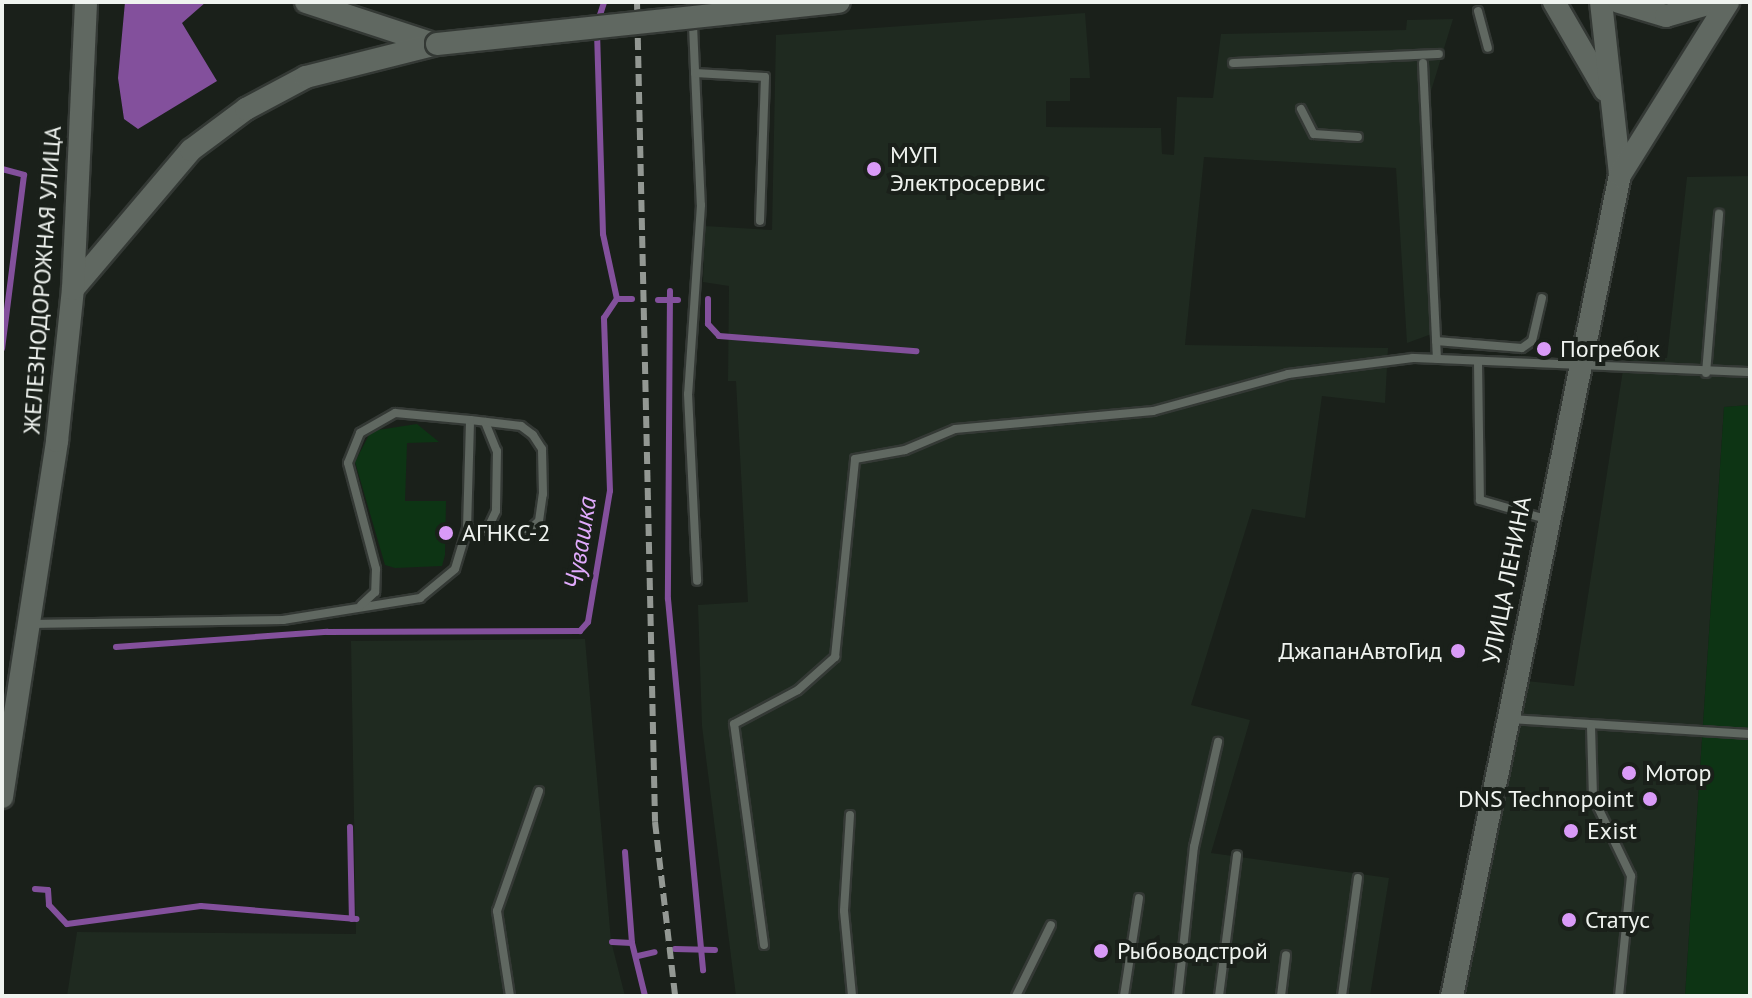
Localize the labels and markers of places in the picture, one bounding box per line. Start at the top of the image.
place label: МУП Электросервис [890,141,1046,197]
marker: МУП Электросервис [865,160,883,178]
place label: Погребок [1560,335,1660,363]
marker: Погребок [1535,340,1553,358]
place label: АГНКС-2 [462,519,550,547]
marker: АГНКС-2 [437,524,455,542]
place label: ДжапанАвтоГид [1278,637,1442,665]
marker: ДжапанАвтоГид [1449,642,1467,660]
place label: Мотор [1645,759,1711,787]
marker: Мотор [1620,764,1638,782]
place label: DNS Technopoint [1457,785,1634,813]
marker: DNS Technopoint [1641,790,1659,808]
place label: Exist [1587,817,1637,845]
marker: Exist [1562,822,1580,840]
place label: Статус [1585,906,1650,934]
marker: Статус [1560,911,1578,929]
place label: Рыбоводстрой [1117,937,1268,965]
marker: Рыбоводстрой [1092,942,1110,960]

